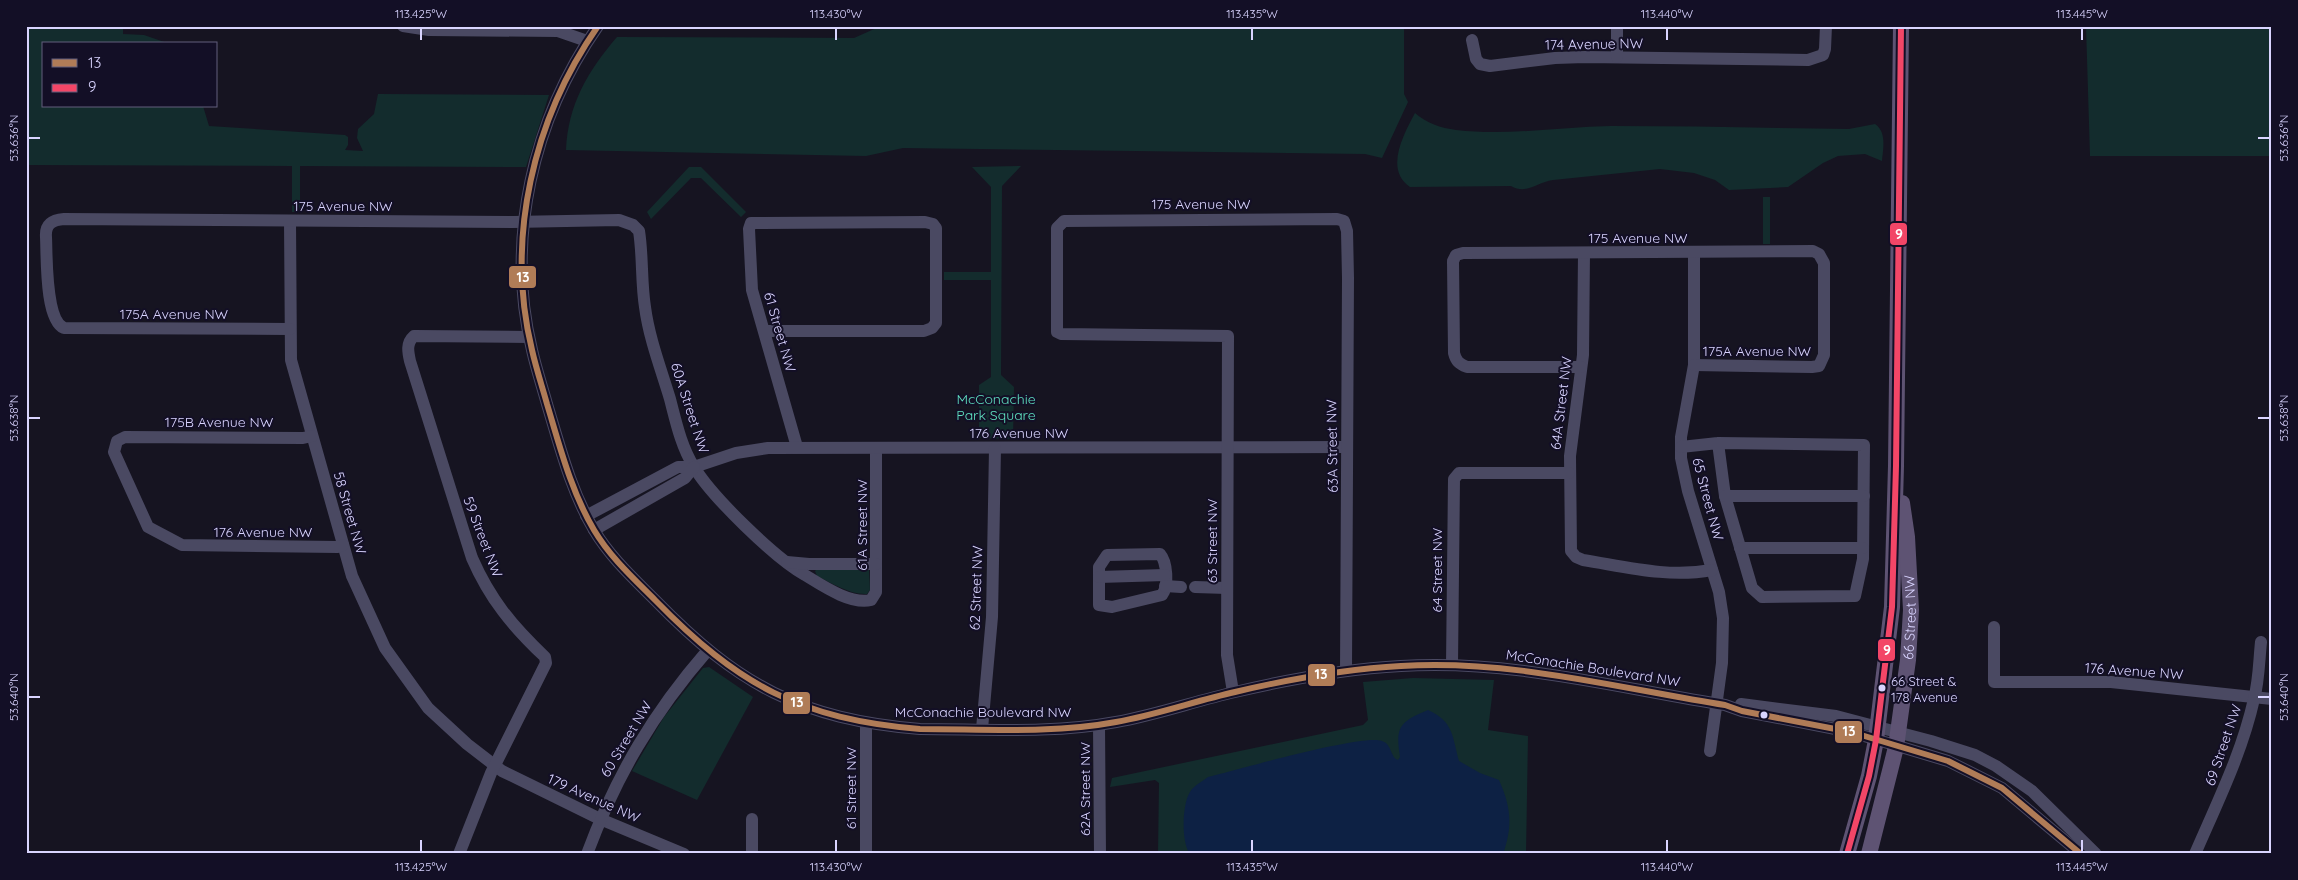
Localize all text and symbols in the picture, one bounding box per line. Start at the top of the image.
text: 113.425°W [395,6,447,21]
text: 113.430°W [810,6,863,21]
text: 113.435°W [1226,6,1278,21]
text: 113.440°W [1641,6,1694,21]
text: 113.445°W [2056,6,2108,21]
street label: 174 Avenue NW [1545,34,1644,54]
legend [42,42,218,108]
text: 13 [88,53,102,72]
text: 9 [88,77,96,96]
text: 53.636°N [6,115,21,161]
text: 53.636°N [2276,115,2291,161]
street label: 175 Avenue NW [1151,195,1251,213]
street label: 175 Avenue NW [293,197,393,215]
line badge: 9 [1889,222,1908,246]
text: 9 [1895,225,1903,243]
street label: 175 Avenue NW [1588,229,1688,247]
line badge: 13 [508,265,537,289]
text: 13 [517,268,529,286]
street label: 61 Street NW [760,290,800,374]
street label: 175A Avenue NW [120,305,229,323]
street label: 175A Avenue NW [1703,342,1812,360]
street label: 64A Street NW [1546,355,1576,451]
street label: 60A Street NW [667,360,713,456]
park label: McConachie Park Square [956,390,1036,424]
text: 53.638°N [6,395,21,441]
text: 53.638°N [2276,395,2291,441]
street label: 63A Street NW [1322,399,1342,493]
street label: 175B Avenue NW [165,413,274,431]
street label: 176 Avenue NW [970,424,1069,442]
street label: 65 Street NW [1688,456,1728,543]
street label: 58 Street NW [330,470,370,557]
street label: 61A Street NW [853,479,871,571]
street label: 59 Street NW [459,494,507,580]
street label: 63 Street NW [1203,498,1221,583]
street label: 176 Avenue NW [214,523,313,541]
street label: 64 Street NW [1428,527,1446,612]
street label: 62 Street NW [966,545,986,631]
street label: 66 Street NW [1899,574,1920,660]
line badge: 9 [1877,638,1896,662]
text: 9 [1883,641,1891,659]
street label: McConachie Boulevard NW [1505,645,1682,691]
street label: 176 Avenue NW [2084,659,2184,683]
line badge: 13 [1307,663,1336,687]
text: 13 [1315,665,1327,683]
text: 53.640°N [6,673,21,721]
place label: 66 Street & 178 Avenue [1891,673,1958,705]
text: 53.640°N [2276,673,2291,721]
marker: 66 Street & 178 Avenue [1877,683,1887,693]
line badge: 13 [782,691,811,715]
text: 13 [791,693,803,711]
street label: 60 Street NW [596,697,656,780]
street label: 69 Street NW [2201,701,2245,788]
street label: McConachie Boulevard NW [895,703,1072,721]
unlabelled marker [1759,710,1769,720]
line badge: 13 [1834,720,1863,744]
text: 13 [1843,722,1855,740]
street label: 62A Street NW [1076,742,1094,836]
street label: 61 Street NW [842,746,860,829]
street label: 179 Avenue NW [545,770,644,827]
text: 113.425°W [395,859,447,874]
text: 113.430°W [810,859,863,874]
text: 113.435°W [1226,859,1278,874]
text: 113.440°W [1641,859,1694,874]
text: 113.445°W [2056,859,2108,874]

